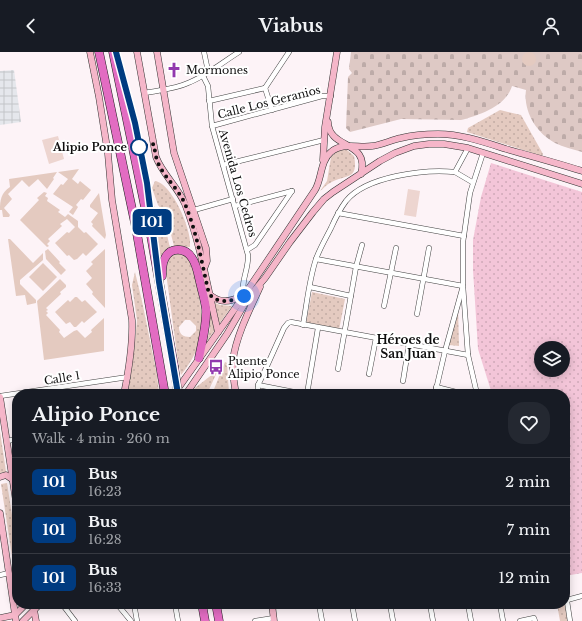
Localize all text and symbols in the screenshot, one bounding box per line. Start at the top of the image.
icon: back [20,15,42,37]
text: Viabus [259,15,323,37]
icon: person [540,15,562,37]
church icon: Mormones [165,61,183,79]
place label: Mormones [186,63,248,77]
street label: Calle Los Geranios [216,82,322,122]
street label: Avenida Los Cedros [216,126,260,239]
marker: Alipio Ponce [130,138,148,156]
place label: Alipio Ponce [52,140,128,154]
line badge: 101 [129,209,175,235]
text: 101 [141,213,163,231]
your location [234,286,254,306]
district label: Héroes de San Juan [376,332,440,361]
map controls [534,341,570,377]
button: layers [534,341,570,377]
place label: Puente Alipio Ponce [227,354,300,381]
bus stop icon: Puente Alipio Ponce [207,358,225,376]
street label: Calle 1 [43,368,81,388]
button: heart [508,402,550,444]
text: Alipio Ponce [32,403,160,426]
text: Walk · 4 min · 260 m [32,430,170,447]
text: Bus [88,464,118,483]
text: 2 min [505,472,550,491]
text: 101 [43,473,65,491]
text: 16:23 [88,483,122,500]
text: Bus [88,512,118,531]
text: 7 min [507,520,550,539]
text: 101 [43,521,65,539]
text: 16:28 [88,531,122,548]
text: Bus [88,560,118,579]
text: 12 min [498,568,550,587]
text: 101 [43,569,65,587]
text: 16:33 [88,579,122,596]

